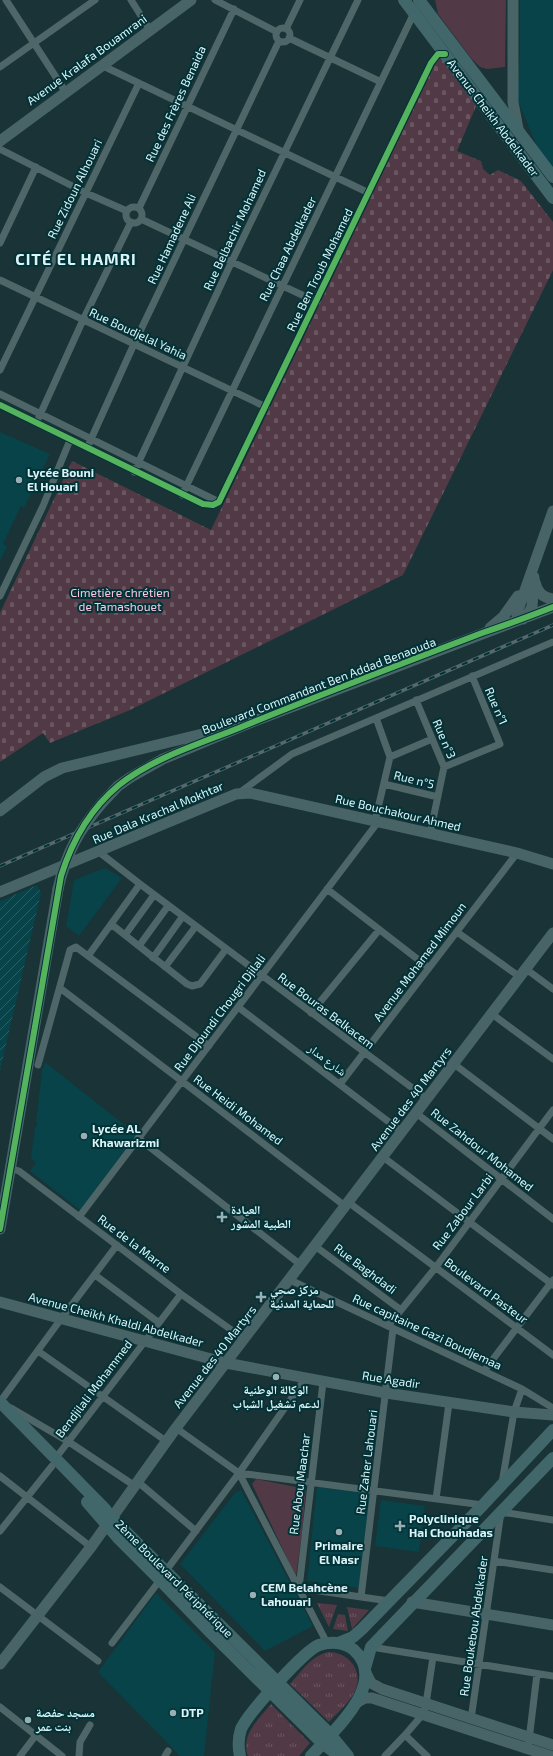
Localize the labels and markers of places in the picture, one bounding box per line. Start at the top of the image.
place label: Lycée Bouni El Houari [27,465,94,493]
marker: Lycée Bouni El Houari [14,475,24,485]
place label: Lycée AL Khawarizmi [92,1121,159,1149]
marker: Lycée AL Khawarizmi [79,1131,89,1141]
place label: العيادة الطبية المشور [230,1202,291,1231]
marker: العيادة الطبية المشور [216,1211,228,1223]
place label: مركز صحي للحماية المدنية [270,1282,334,1311]
marker: مركز صحي للحماية المدنية [255,1291,267,1303]
marker: الوكالة الوطنية لدعم تشغيل الشباب [271,1372,281,1382]
place label: الوكالة الوطنية لدعم تشغيل الشباب [232,1382,320,1412]
place label: Polyclinique Hai Chouhadas [409,1511,493,1539]
marker: Polyclinique Hai Chouhadas [394,1520,406,1532]
marker: Primaire El Nasr [334,1527,344,1537]
place label: Primaire El Nasr [315,1538,363,1566]
place label: CEM Belahcène Lahouari [261,1580,348,1608]
marker: CEM Belahcène Lahouari [248,1590,258,1600]
place label: مسجد حفصة بنت عمر [35,1705,95,1734]
place label: DTP [181,1705,204,1719]
marker: DTP [168,1708,178,1718]
marker: مسجد حفصة بنت عمر [23,1715,33,1725]

